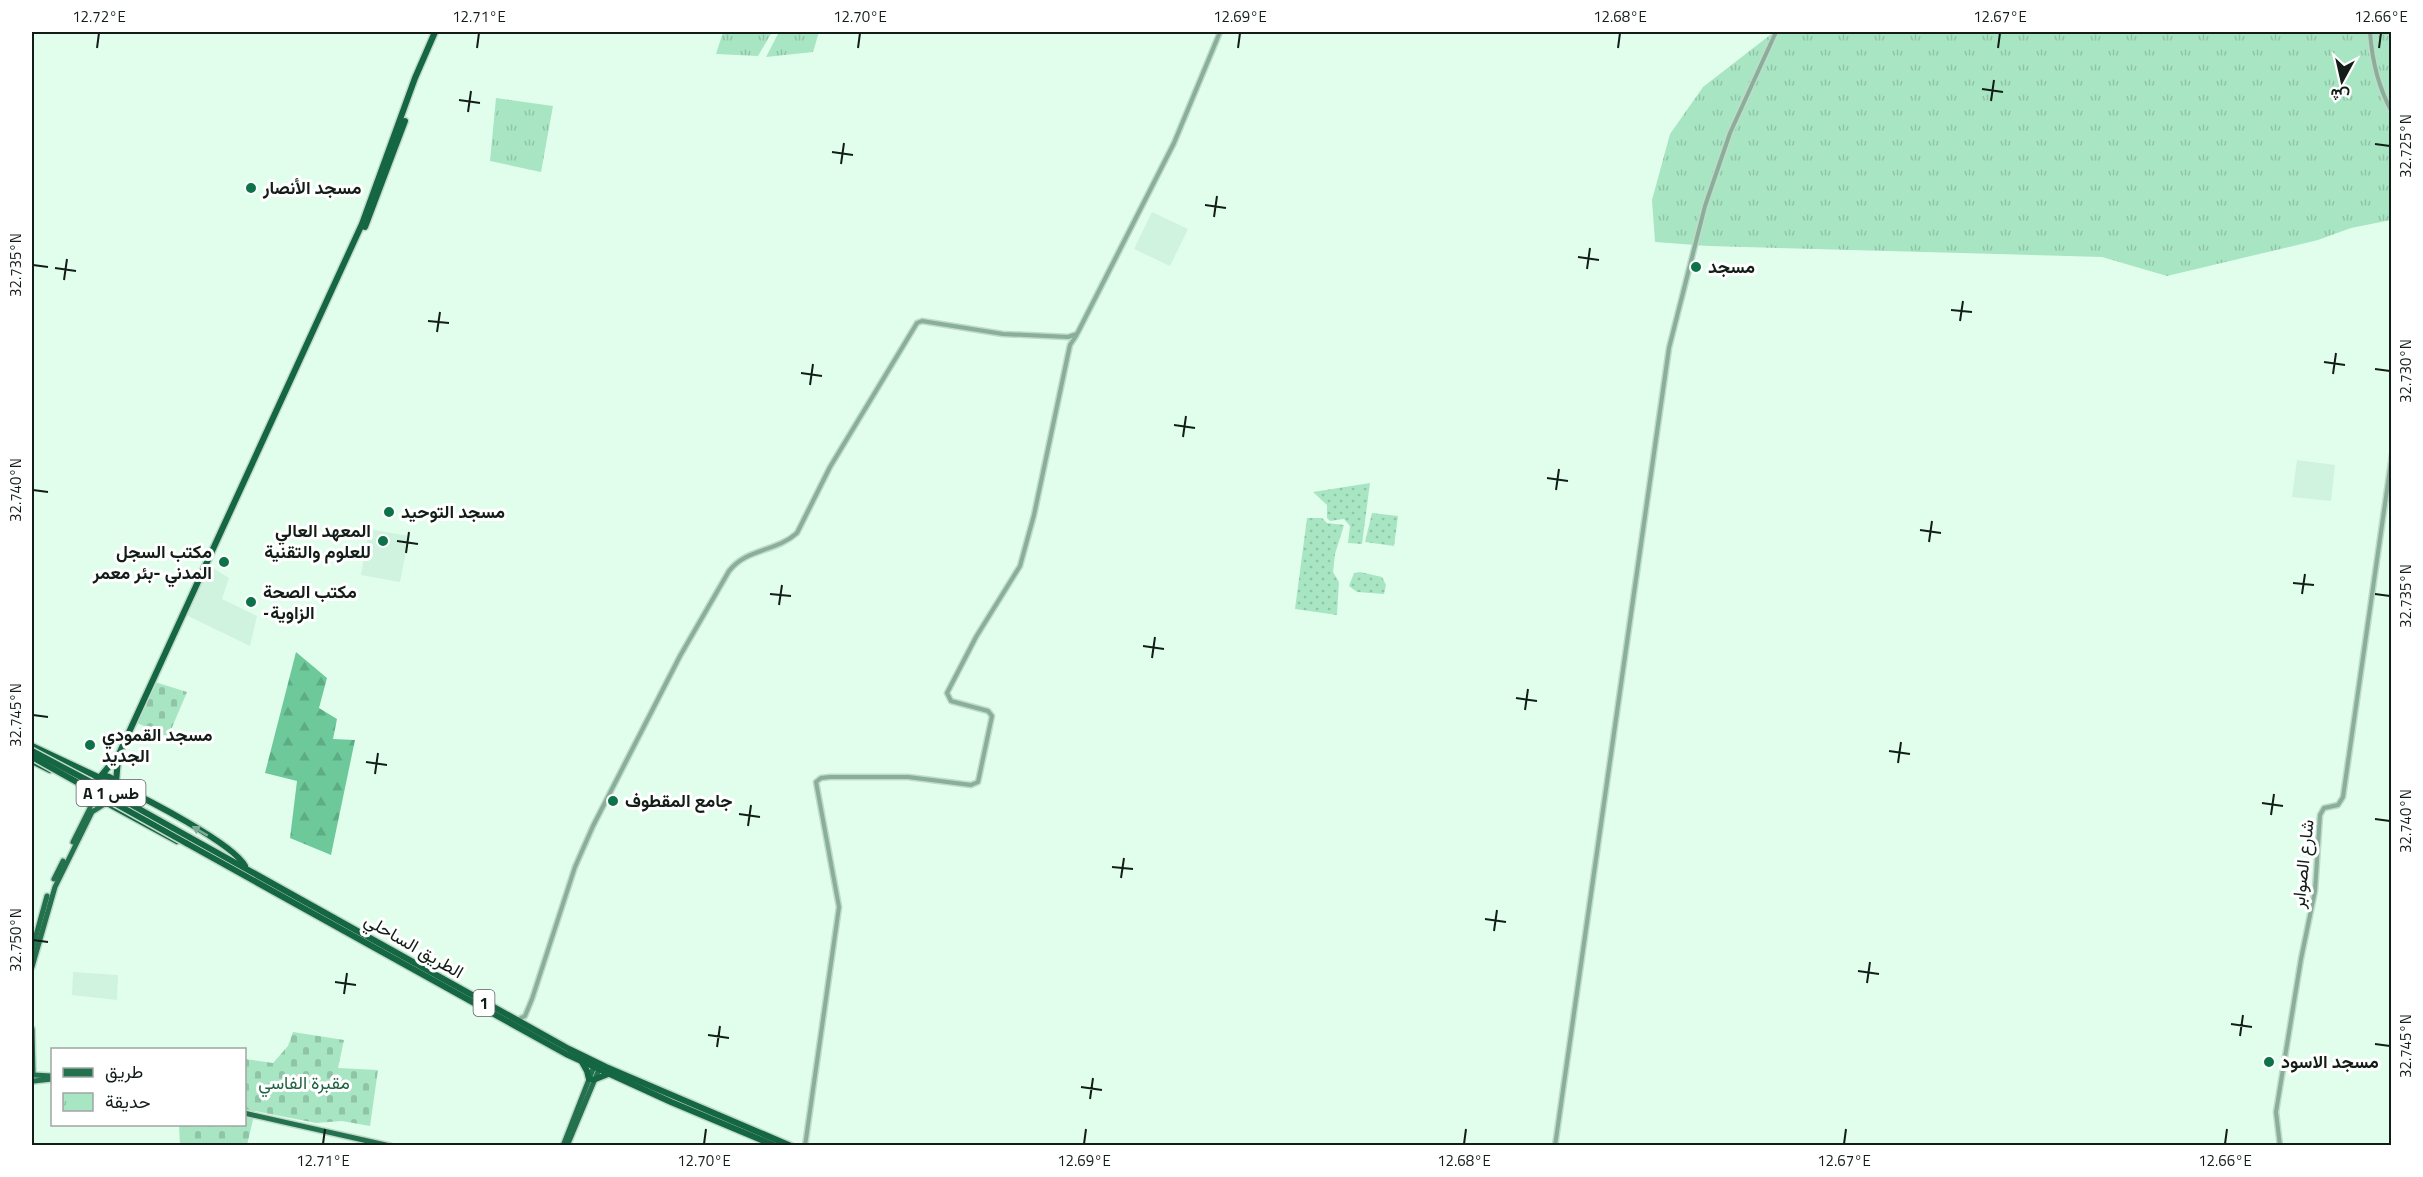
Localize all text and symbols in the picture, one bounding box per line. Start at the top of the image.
text: 12.72°E [72,5,126,28]
text: 12.71°E [452,5,506,28]
text: 12.70°E [833,5,887,28]
text: 12.69°E [1213,5,1267,28]
text: 12.68°E [1593,5,1647,28]
text: 12.67°E [1973,5,2027,28]
text: 12.66°E [2354,5,2408,28]
north arrow [2312,51,2372,111]
text: ش [2329,83,2351,109]
text: 32.725°N [2394,114,2417,178]
place label: مسجد الأنصار [262,174,362,201]
marker: مسجد الأنصار [244,181,258,195]
text: 32.735°N [4,233,27,297]
place label: مسجد [1708,253,1755,280]
marker: مسجد [1689,260,1703,274]
text: 32.730°N [2394,339,2417,403]
text: 32.740°N [4,458,27,522]
place label: مسجد التوحيد [401,498,505,525]
marker: مسجد التوحيد [382,505,396,519]
place label: المعهد العالي للعلوم والتقنية [264,517,371,565]
marker: المعهد العالي للعلوم والتقنية [376,534,390,548]
place label: مكتب السجل المدني -بئر معمر [92,538,212,588]
marker: مكتب السجل المدني -بئر معمر [217,555,231,569]
text: 32.735°N [2394,564,2417,628]
place label: مكتب الصحة -الزاوية [263,578,357,626]
marker: مكتب الصحة -الزاوية [244,595,258,609]
text: 32.745°N [4,683,27,747]
place label: مسجد القمودي الجديد [102,721,213,769]
marker: مسجد القمودي الجديد [83,738,97,752]
road number: A 1 طس [76,780,146,806]
place label: جامع المقطوف [625,787,733,814]
text: 32.740°N [2394,789,2417,853]
marker: جامع المقطوف [606,794,620,808]
street label: شارع الصوابر [2284,818,2321,911]
one-way arrow [191,826,208,836]
street label: الطريق الساحلي [359,906,469,987]
text: 32.750°N [4,908,27,972]
road number: 1 [474,990,494,1016]
text: 32.745°N [2394,1014,2417,1078]
legend [51,1048,246,1126]
place label: مسجد الاسود [2281,1048,2379,1075]
marker: مسجد الاسود [2262,1055,2276,1069]
text: طريق [105,1058,143,1085]
park label: مقبرة الفاسي [258,1069,350,1098]
text: حديقة [105,1088,151,1115]
text: 12.71°E [296,1149,350,1172]
text: 12.70°E [677,1149,731,1172]
text: 12.69°E [1057,1149,1111,1172]
text: 12.68°E [1437,1149,1491,1172]
text: 12.67°E [1817,1149,1871,1172]
text: 12.66°E [2198,1149,2252,1172]

